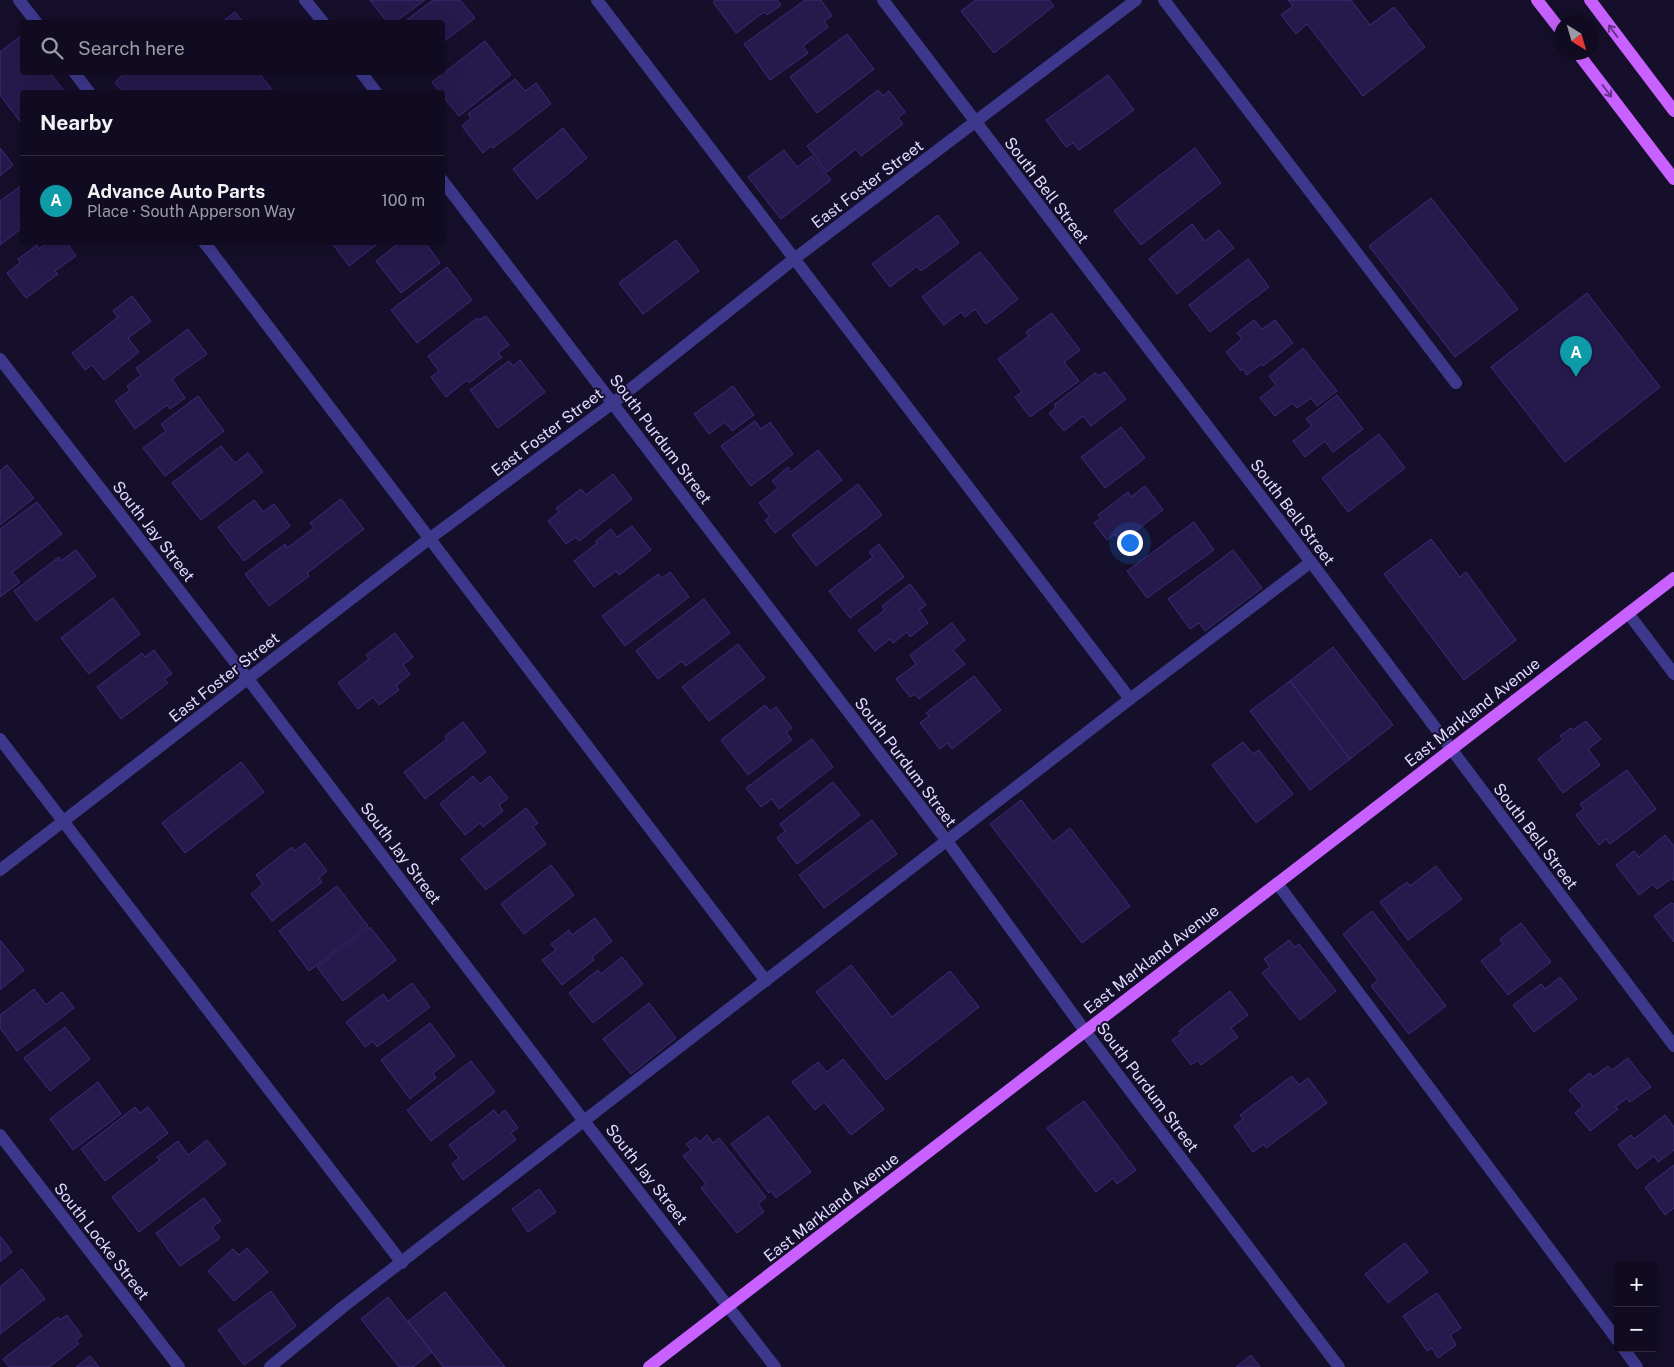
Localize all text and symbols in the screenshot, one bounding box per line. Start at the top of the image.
north arrow [1554,15,1599,60]
search box [20,20,445,75]
one-way arrow [1607,25,1618,38]
icon: search [38,34,66,62]
text: Search here [78,37,185,59]
one-way arrow [1601,84,1612,97]
text: Nearby [40,110,113,135]
street label: South Bell Street [1000,133,1093,247]
street label: East Foster Street [808,136,927,233]
text: Advance Auto Parts [87,180,265,202]
text: A [50,191,62,210]
text: 100 m [381,191,425,210]
text: Place · South Apperson Way [87,202,295,221]
pin: A [1560,336,1592,377]
street label: South Purdum Street [606,371,716,508]
street label: East Foster Street [488,384,607,481]
street label: South Bell Street [1246,455,1339,569]
street label: South Jay Street [108,477,199,585]
your location [1117,530,1143,556]
street label: East Foster Street [165,628,283,726]
street label: East Markland Avenue [1401,654,1544,771]
street label: South Purdum Street [851,694,961,831]
street label: South Bell Street [1489,779,1582,893]
street label: South Jay Street [356,799,445,908]
street label: East Markland Avenue [1080,901,1223,1018]
street label: South Purdum Street [1093,1019,1203,1156]
street label: South Jay Street [601,1120,692,1228]
street label: East Markland Avenue [760,1149,903,1266]
street label: South Locke Street [50,1179,153,1304]
map controls [1614,1262,1659,1352]
button: + [1614,1262,1659,1307]
button: − [1614,1307,1659,1352]

